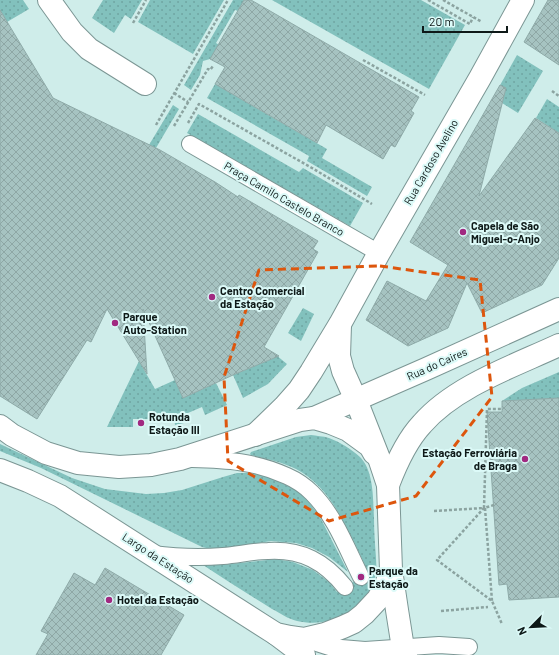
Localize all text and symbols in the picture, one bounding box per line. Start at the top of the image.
scale bar [423,8,507,34]
text: 20 m [429,14,455,28]
street label: Rua Cardoso Avelino [401,117,460,207]
street label: Praça Camilo Castelo Branco [222,159,347,238]
place label: Capela de São Miguel-o-Anjo [471,219,540,245]
marker: Capela de São Miguel-o-Anjo [458,227,468,237]
place label: Centro Comercial da Estação [220,284,305,310]
marker: Centro Comercial da Estação [207,292,217,302]
place label: Parque Auto-Station [123,310,187,336]
marker: Parque Auto-Station [110,318,120,328]
street label: Rua do Caires [405,344,469,383]
place label: Rotunda Estação III [149,410,200,436]
marker: Rotunda Estação III [136,418,146,428]
place label: Estação Ferroviária de Braga [422,446,517,472]
marker: Estação Ferroviária de Braga [520,454,530,464]
street label: Largo da Estação [120,530,196,585]
place label: Parque da Estação [369,564,418,590]
marker: Parque da Estação [356,572,366,582]
place label: Hotel da Estação [117,593,199,606]
marker: Hotel da Estação [104,595,114,605]
north arrow [511,607,551,647]
text: N [514,625,529,637]

